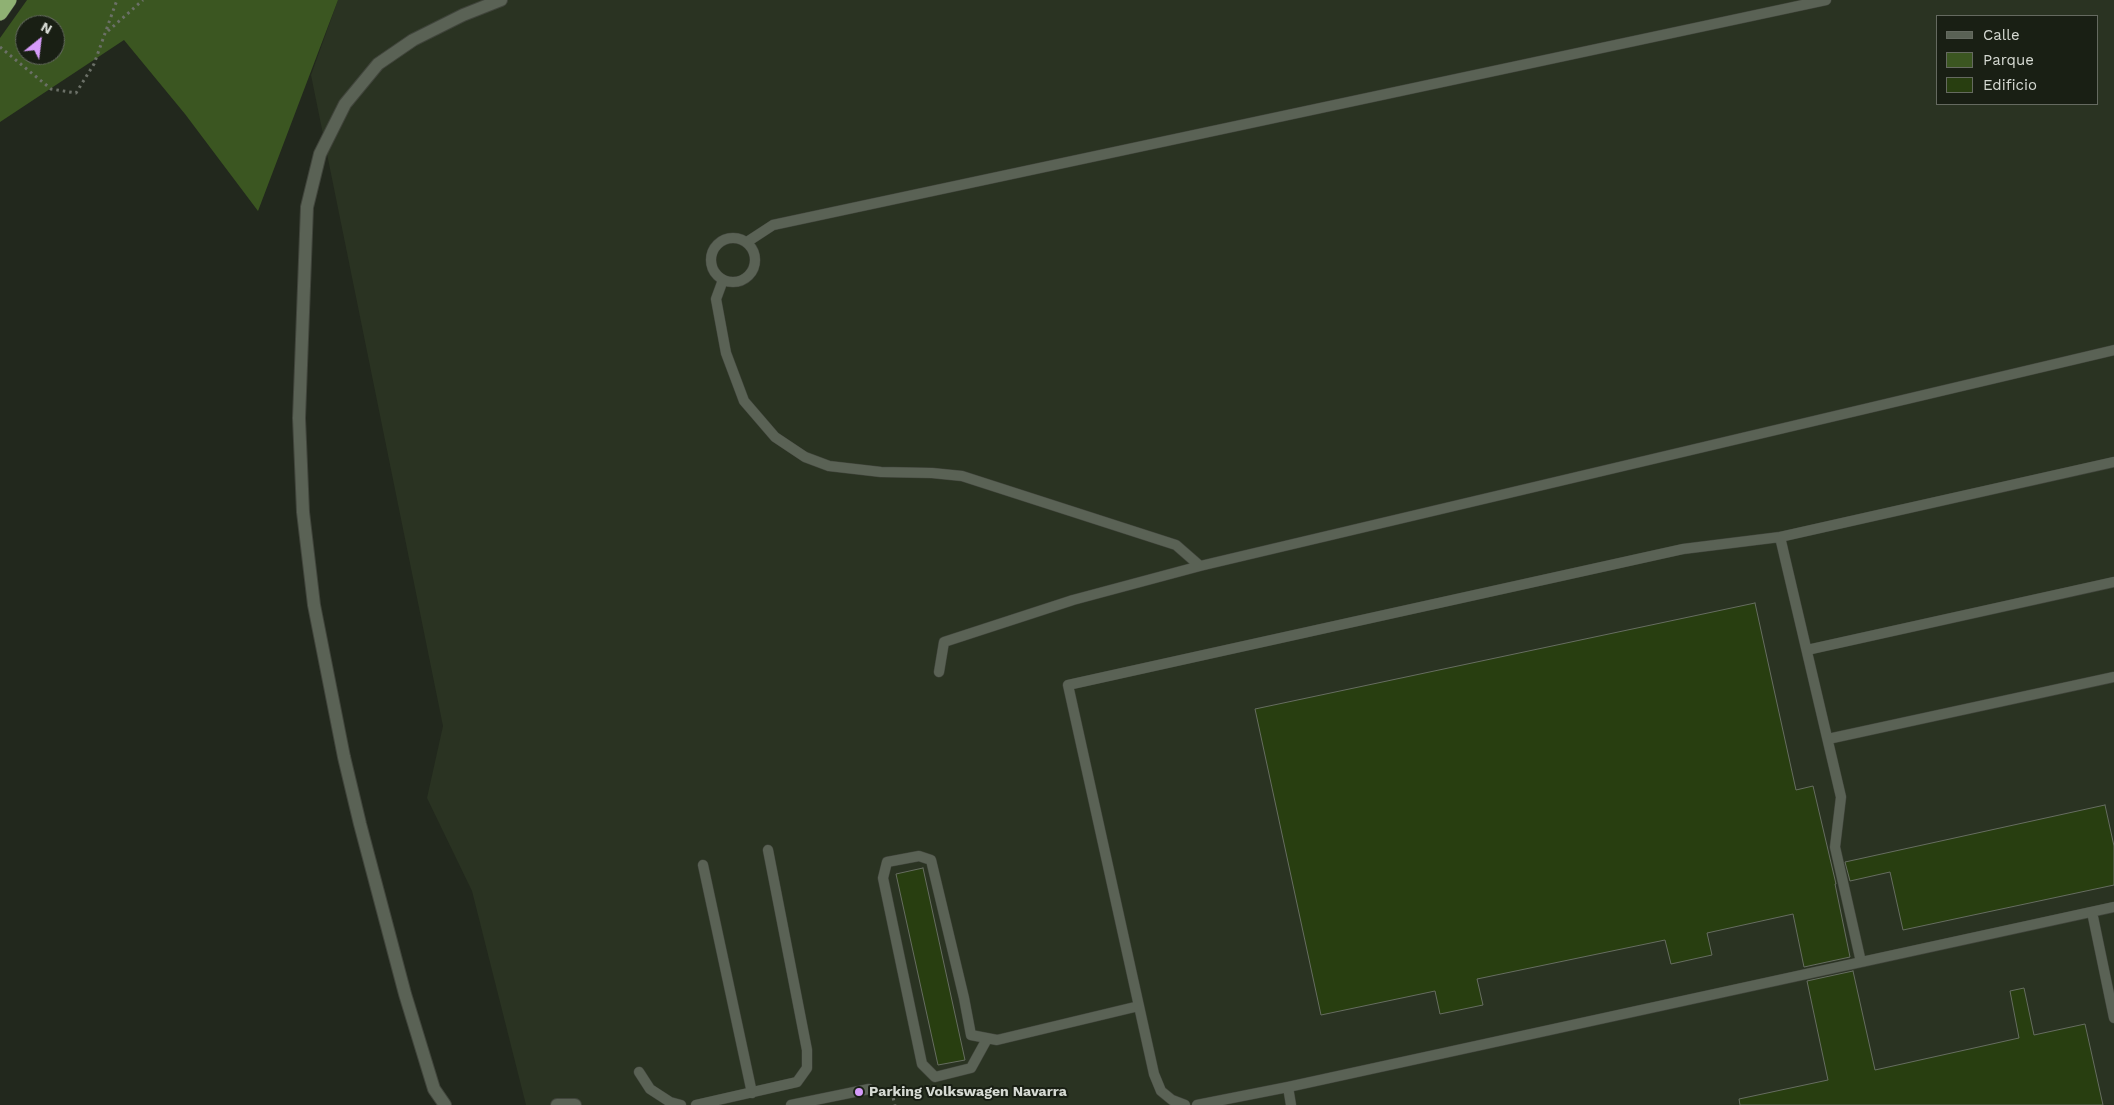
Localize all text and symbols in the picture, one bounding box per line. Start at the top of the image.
north arrow [15,15,65,65]
legend [1936,15,2099,105]
text: N [38,18,55,37]
text: Calle [1983,26,2020,44]
text: Parque [1983,51,2034,69]
text: Edificio [1983,76,2037,94]
place label: Parking Volkswagen Navarra [869,1084,1067,1100]
marker: Parking Volkswagen Navarra [853,1086,865,1098]

